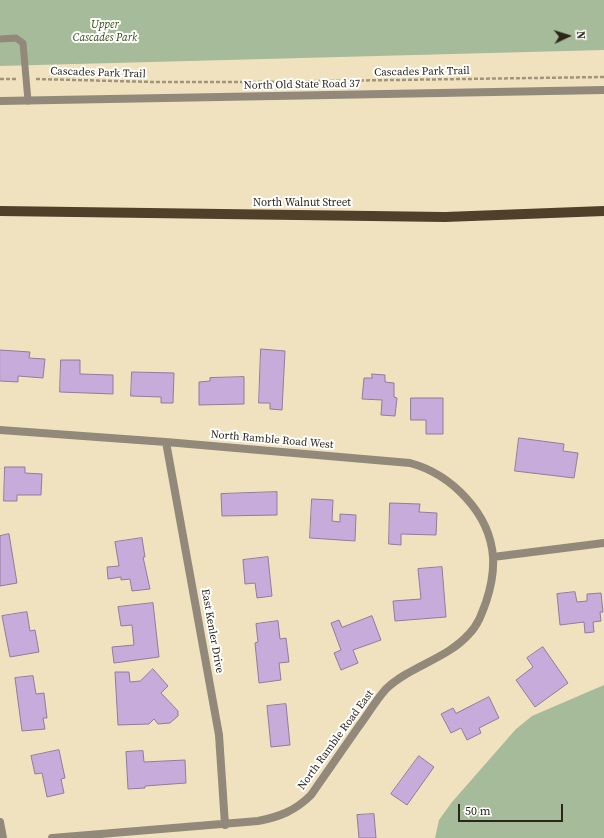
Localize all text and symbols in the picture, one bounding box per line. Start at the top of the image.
north arrow [548,16,588,56]
park label: Upper Cascades Park [73,18,137,44]
text: N [573,31,588,40]
street label: Cascades Park Trail [50,65,146,81]
street label: Cascades Park Trail [374,65,470,79]
street label: North Old State Road 37 [244,77,360,93]
street label: North Walnut Street [253,196,351,210]
street label: North Ramble Road West [210,428,334,452]
street label: East Kenler Drive [198,588,226,674]
street label: North Ramble Road East [295,688,377,792]
scale bar [460,796,565,822]
text: 50 m [465,803,491,819]

